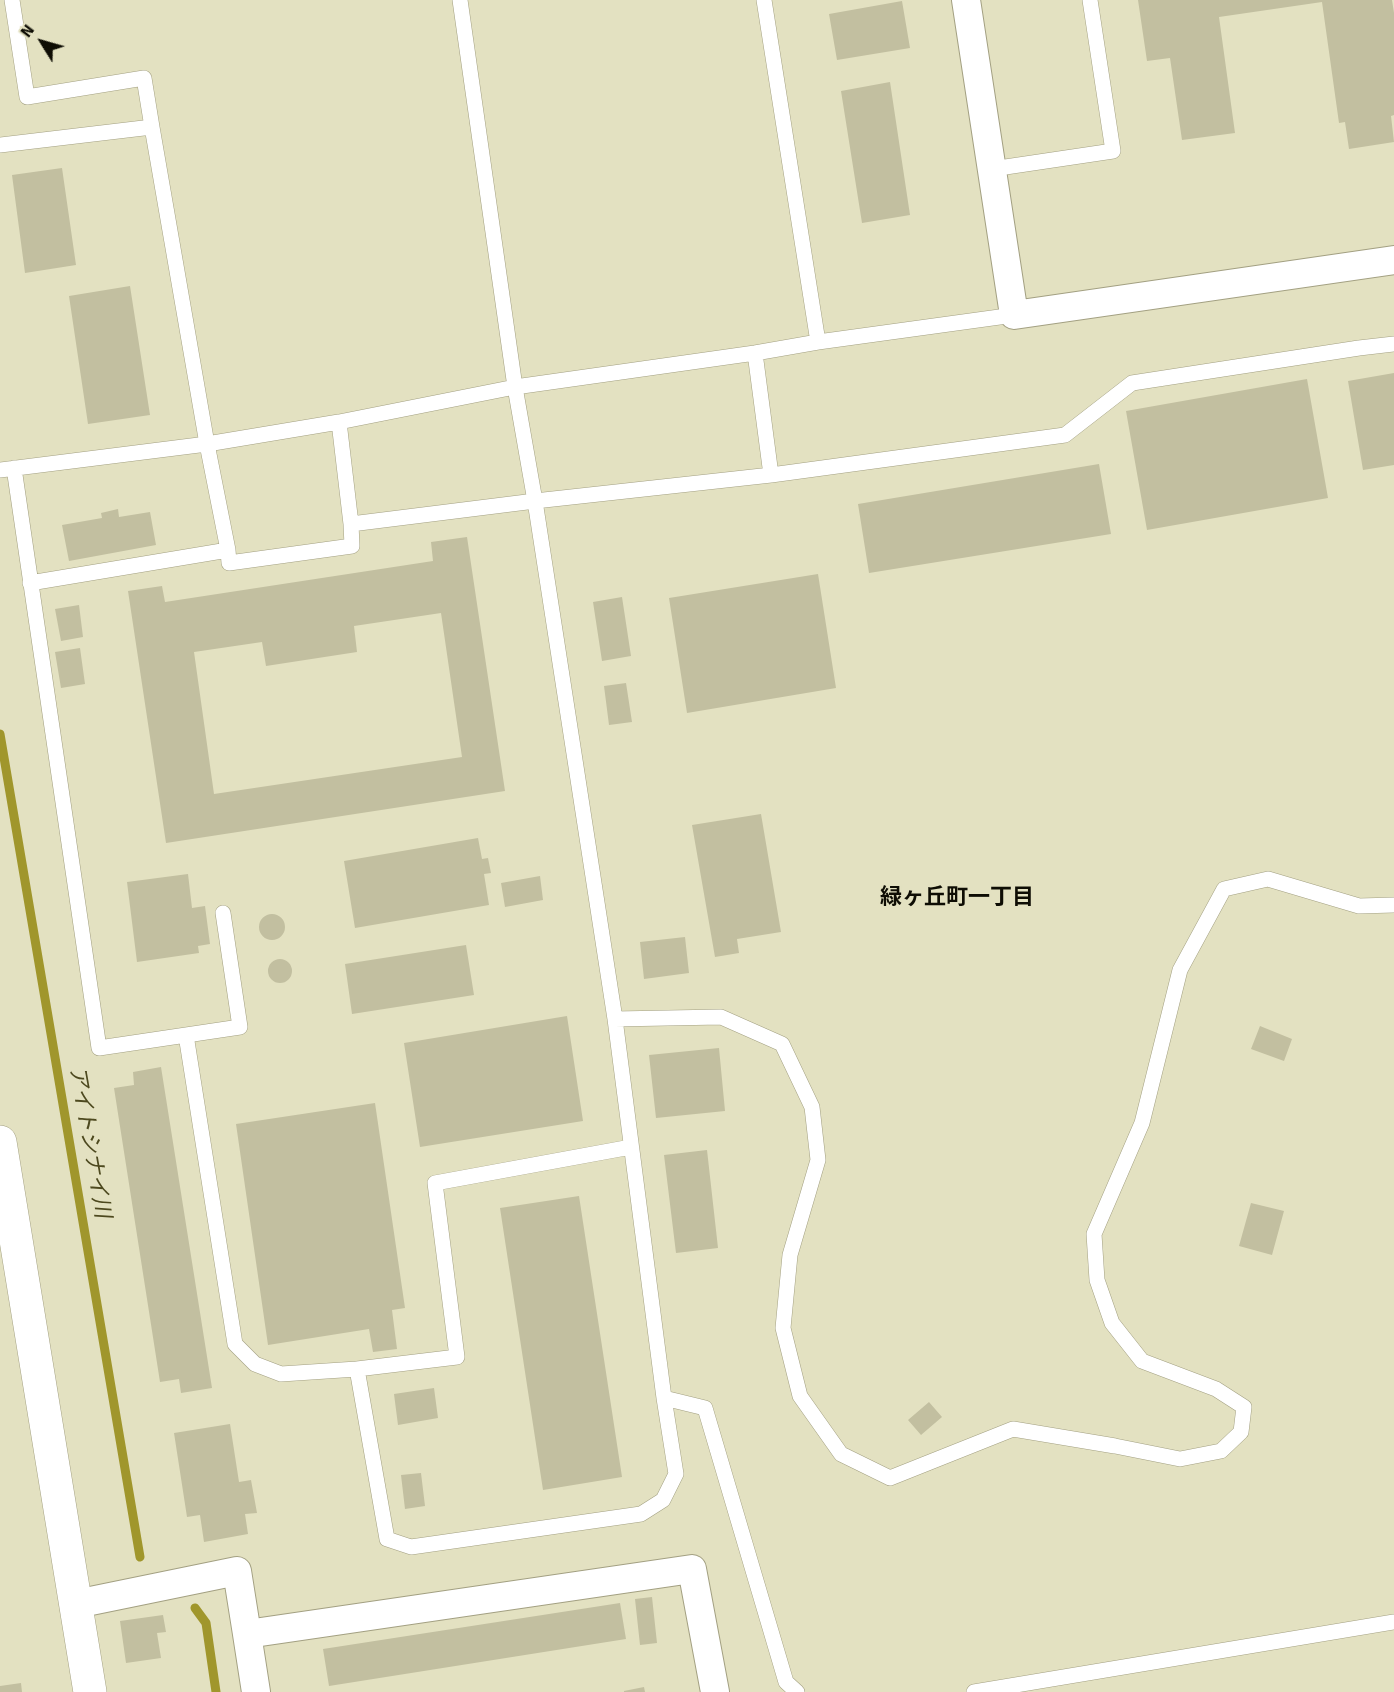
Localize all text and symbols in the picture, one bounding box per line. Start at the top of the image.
north arrow [12,12,72,72]
text: N [16,21,39,42]
district label: 緑ヶ丘町一丁目 [880,885,1034,911]
water label: アイトシナイ川 [63,1064,115,1220]

